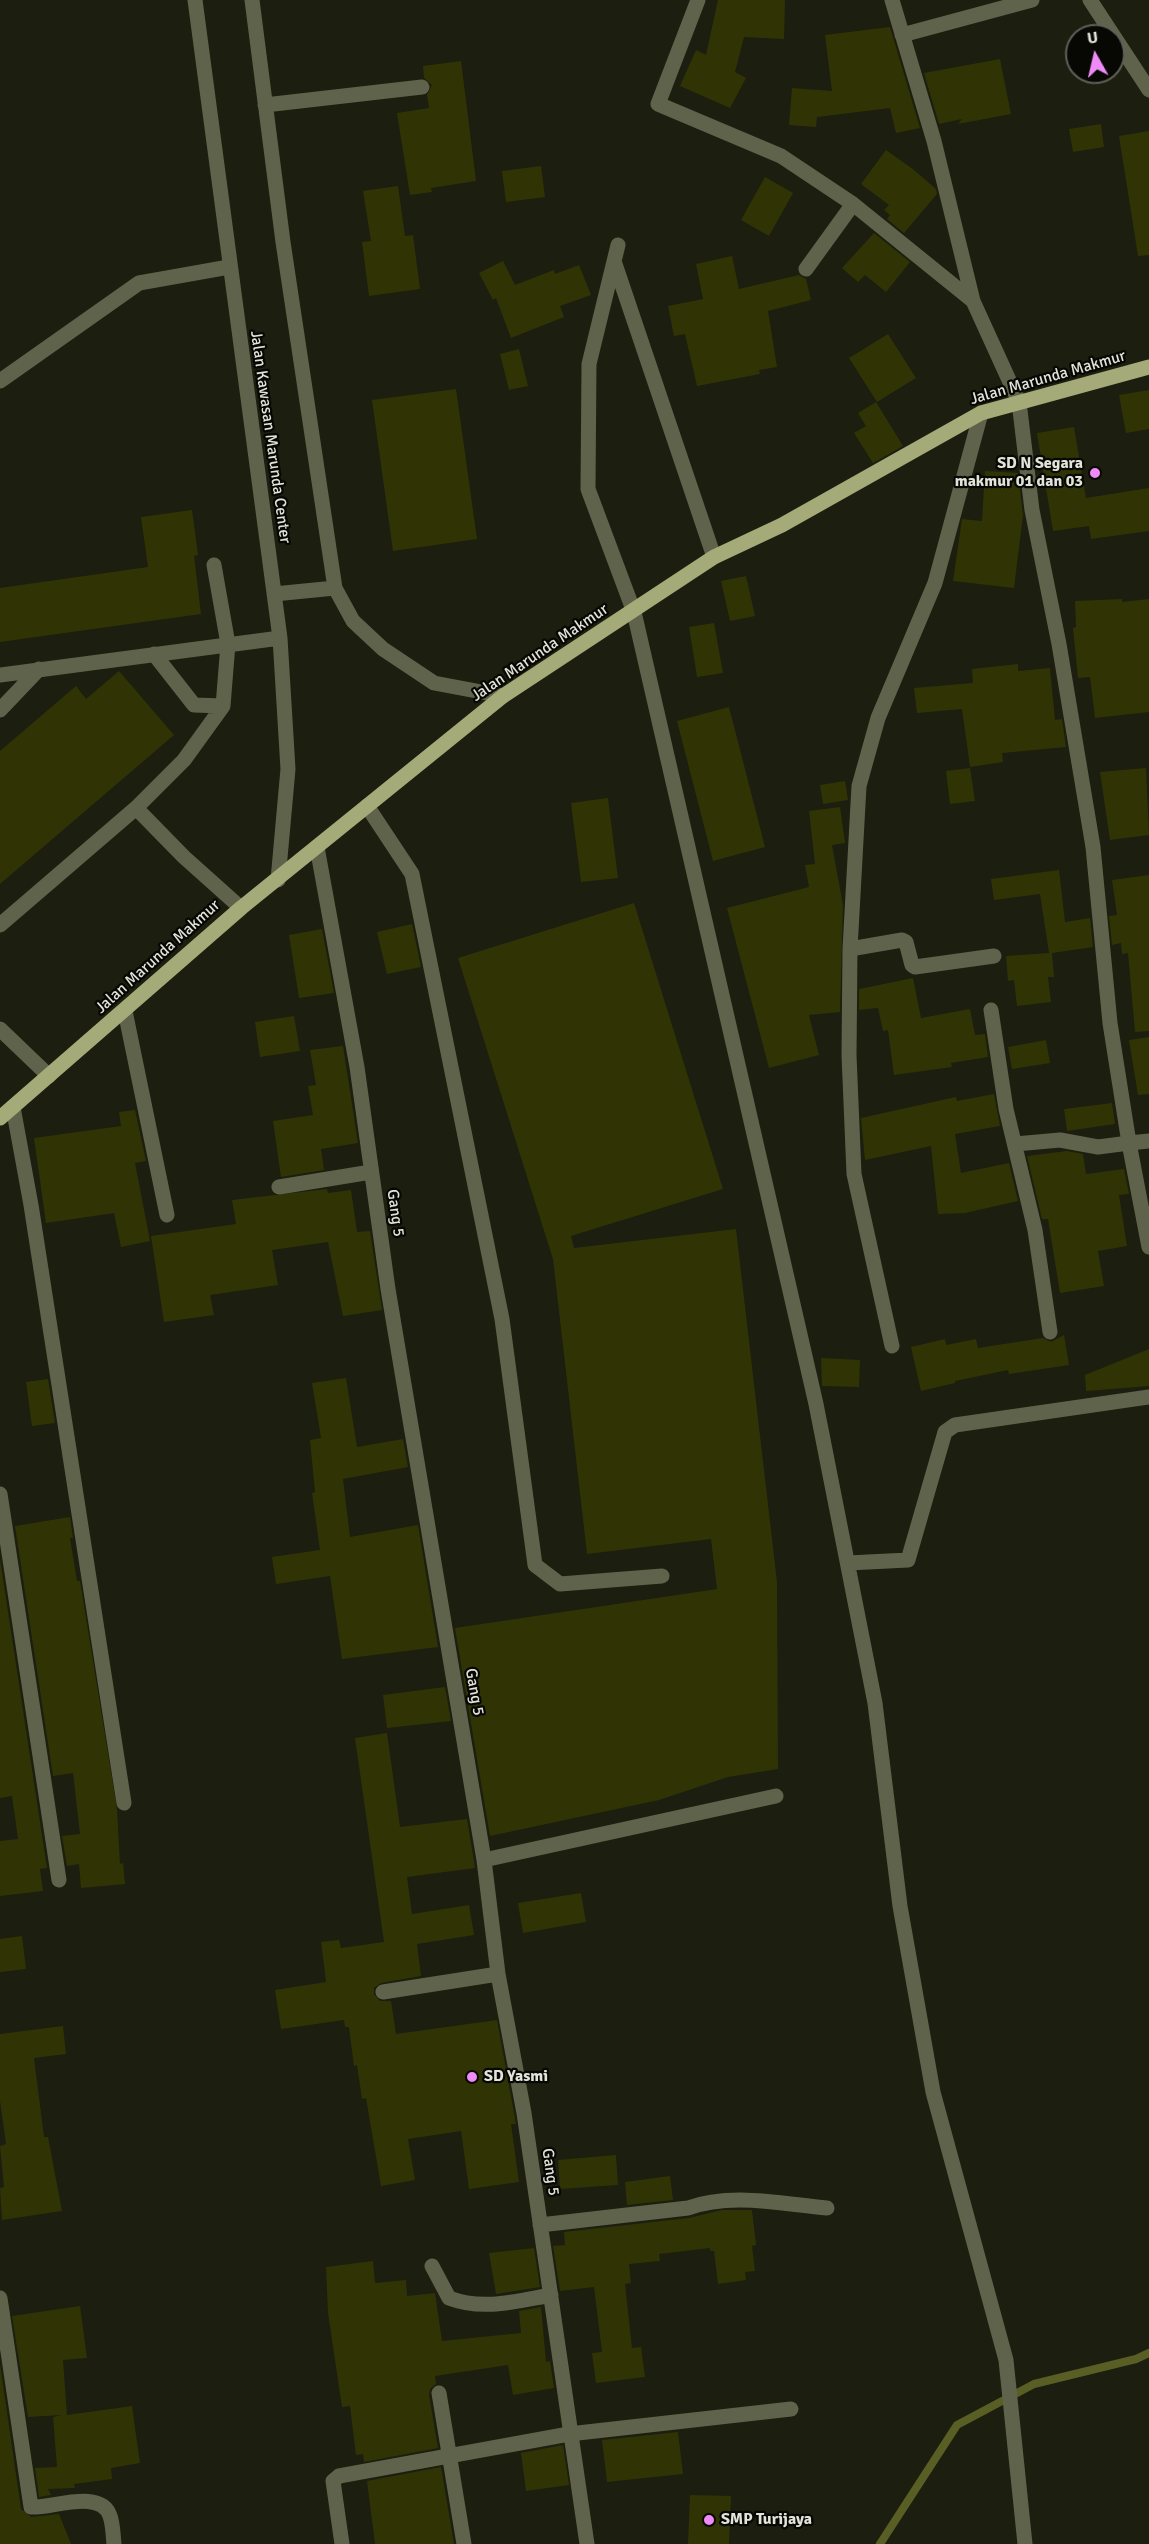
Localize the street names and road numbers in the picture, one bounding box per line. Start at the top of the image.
street label: Jalan Kawasan Marunda Center [246,329,294,545]
street label: Jalan Marunda Makmur [968,347,1128,409]
street label: Jalan Marunda Makmur [468,600,612,706]
street label: Jalan Marunda Makmur [92,896,224,1018]
street label: Gang 5 [382,1188,408,1238]
street label: Gang 5 [460,1667,488,1717]
street label: Gang 5 [537,2147,563,2197]

